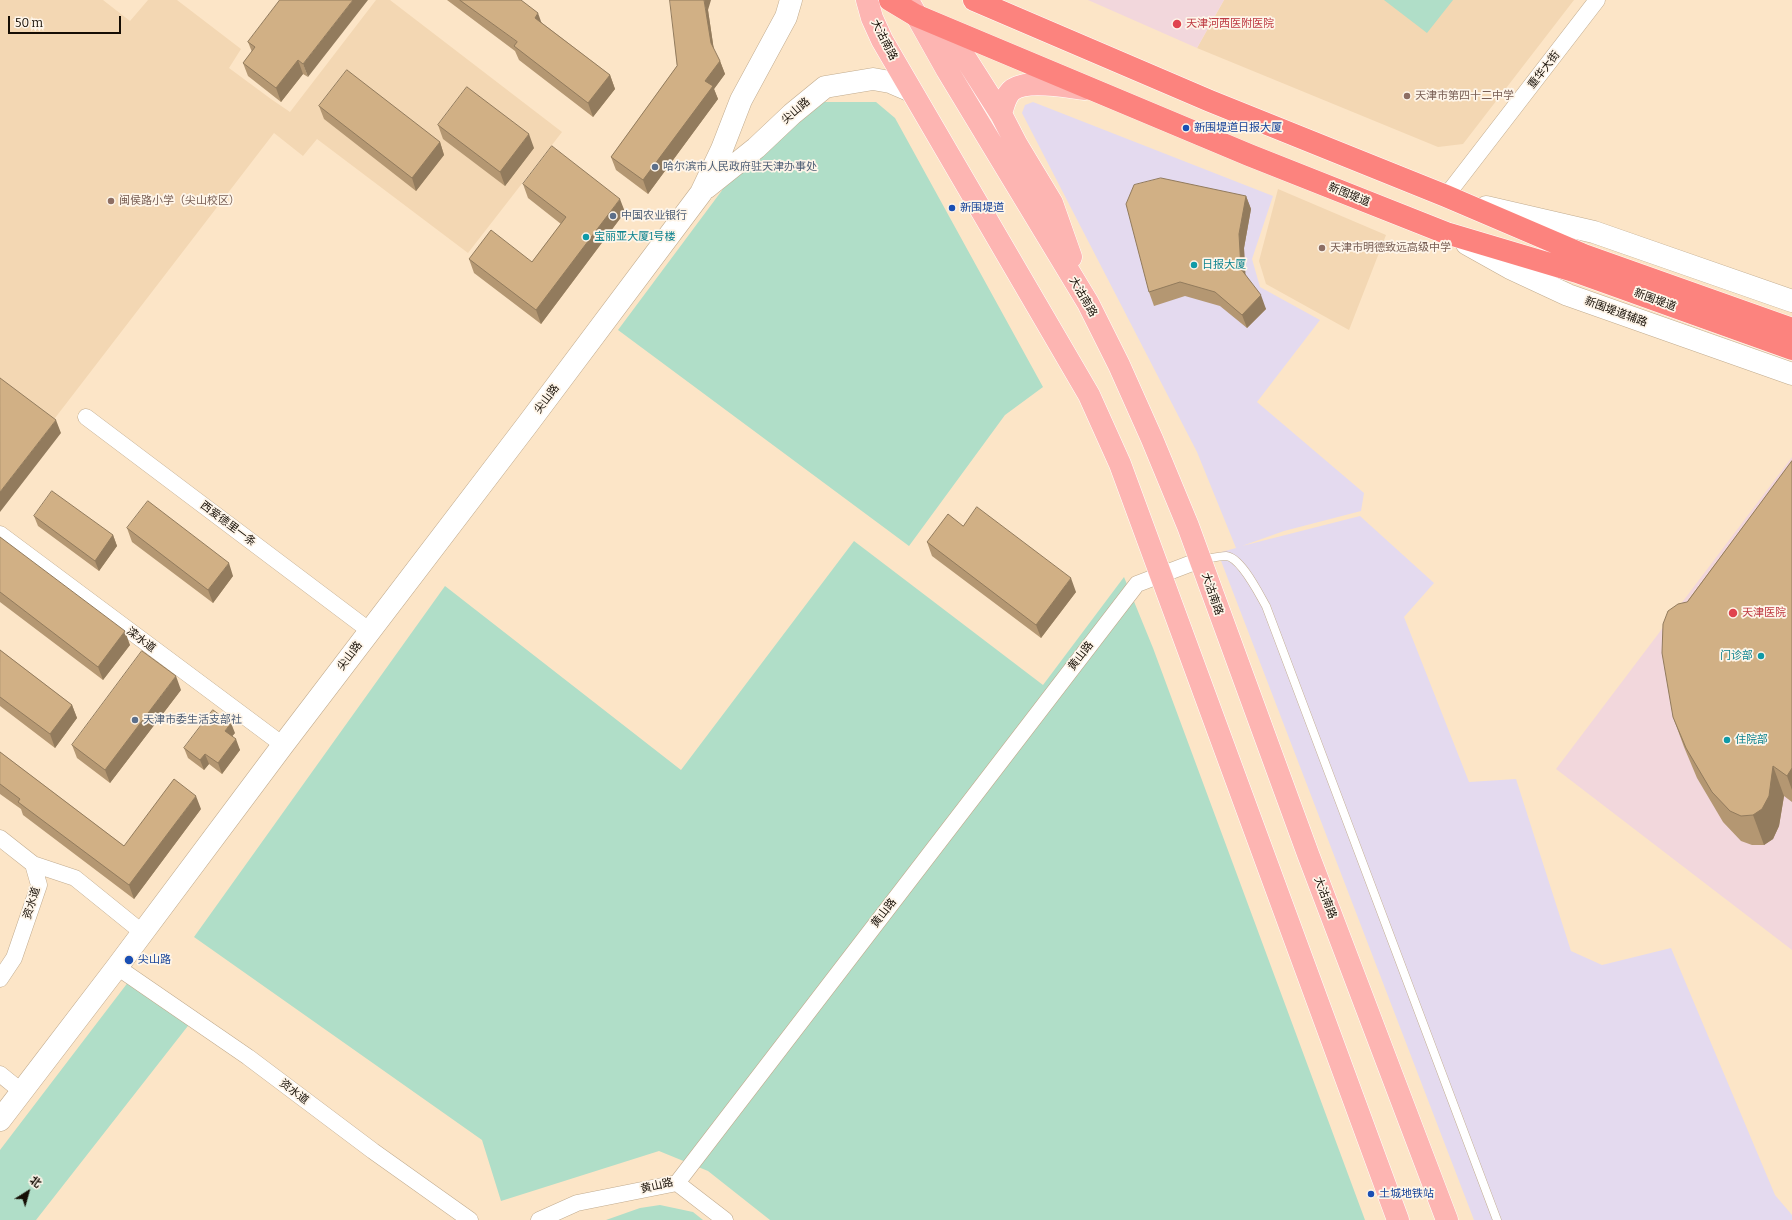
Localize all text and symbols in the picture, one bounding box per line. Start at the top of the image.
scale bar [10,8,123,34]
text: 50 m [15,16,43,30]
street label: 大沽南路 [868,17,900,63]
place label: 天津河西医附医院 [1186,17,1274,31]
marker: 天津河西医附医院 [1171,18,1183,30]
street label: 重华大街 [1525,49,1563,91]
place label: 天津市第四十二中学 [1415,89,1514,103]
marker: 天津市第四十二中学 [1402,91,1412,101]
street label: 尖山路 [779,95,813,127]
place label: 新围堤道日报大厦 [1194,121,1282,135]
marker: 新围堤道日报大厦 [1181,123,1191,133]
place label: 哈尔滨市人民政府驻天津办事处 [663,160,817,174]
marker: 哈尔滨市人民政府驻天津办事处 [650,162,660,172]
street label: 新围堤道 [1326,181,1372,209]
place label: 闽侯路小学（尖山校区） [119,194,240,208]
marker: 闽侯路小学（尖山校区） [106,196,116,206]
place label: 新围堤道 [960,201,1004,215]
marker: 新围堤道 [947,203,957,213]
place label: 中国农业银行 [621,209,687,223]
marker: 中国农业银行 [608,211,618,221]
place label: 宝丽亚大厦1号楼 [594,230,675,244]
marker: 宝丽亚大厦1号楼 [581,232,591,242]
place label: 天津市明德致远高级中学 [1330,241,1451,255]
marker: 天津市明德致远高级中学 [1317,243,1327,253]
place label: 日报大厦 [1202,258,1246,272]
marker: 日报大厦 [1189,260,1199,270]
street label: 大沽南路 [1066,275,1100,319]
street label: 新围堤道 [1632,286,1678,314]
street label: 新围堤道辅路 [1583,295,1649,329]
street label: 尖山路 [532,382,562,416]
street label: 西爱德里一条 [198,499,258,549]
street label: 大沽南路 [1199,571,1225,617]
place label: 天津医院 [1742,606,1786,620]
marker: 天津医院 [1727,607,1739,619]
street label: 滦水道 [124,625,158,655]
street label: 尖山路 [335,639,365,673]
street label: 黄山路 [1066,639,1096,673]
place label: 门诊部 [1720,649,1753,663]
marker: 门诊部 [1756,651,1766,661]
place label: 天津市委生活支部社 [143,713,242,727]
marker: 天津市委生活支部社 [130,715,140,725]
place label: 住院部 [1735,733,1768,747]
marker: 住院部 [1722,735,1732,745]
street label: 大沽南路 [1311,875,1339,921]
street label: 资水道 [21,885,43,921]
street label: 黄山路 [869,896,899,930]
place label: 尖山路 [138,953,171,967]
marker: 尖山路 [123,954,135,966]
street label: 资水道 [277,1077,311,1107]
north arrow [8,1172,48,1212]
text: 北 [27,1174,44,1191]
street label: 黄山路 [639,1176,675,1196]
place label: 土城地铁站 [1379,1187,1434,1201]
marker: 土城地铁站 [1366,1189,1376,1199]

